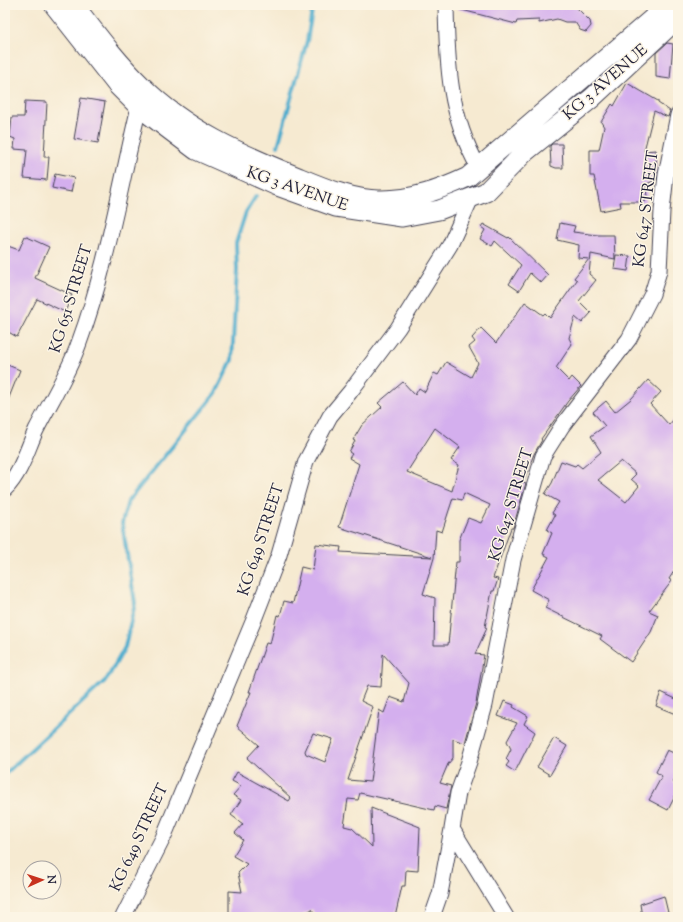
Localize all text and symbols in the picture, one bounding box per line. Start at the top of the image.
street label: KG 3 AVENUE [558,39,654,126]
street label: KG 647 STREET [628,149,666,269]
street label: KG 3 AVENUE [243,162,351,218]
street label: KG 651 STREET [45,242,99,356]
street label: KG 647 STREET [484,446,540,564]
street label: KG 649 STREET [233,481,291,599]
street label: KG 649 STREET [105,780,175,896]
north arrow [22,860,62,900]
text: N [43,874,59,885]

